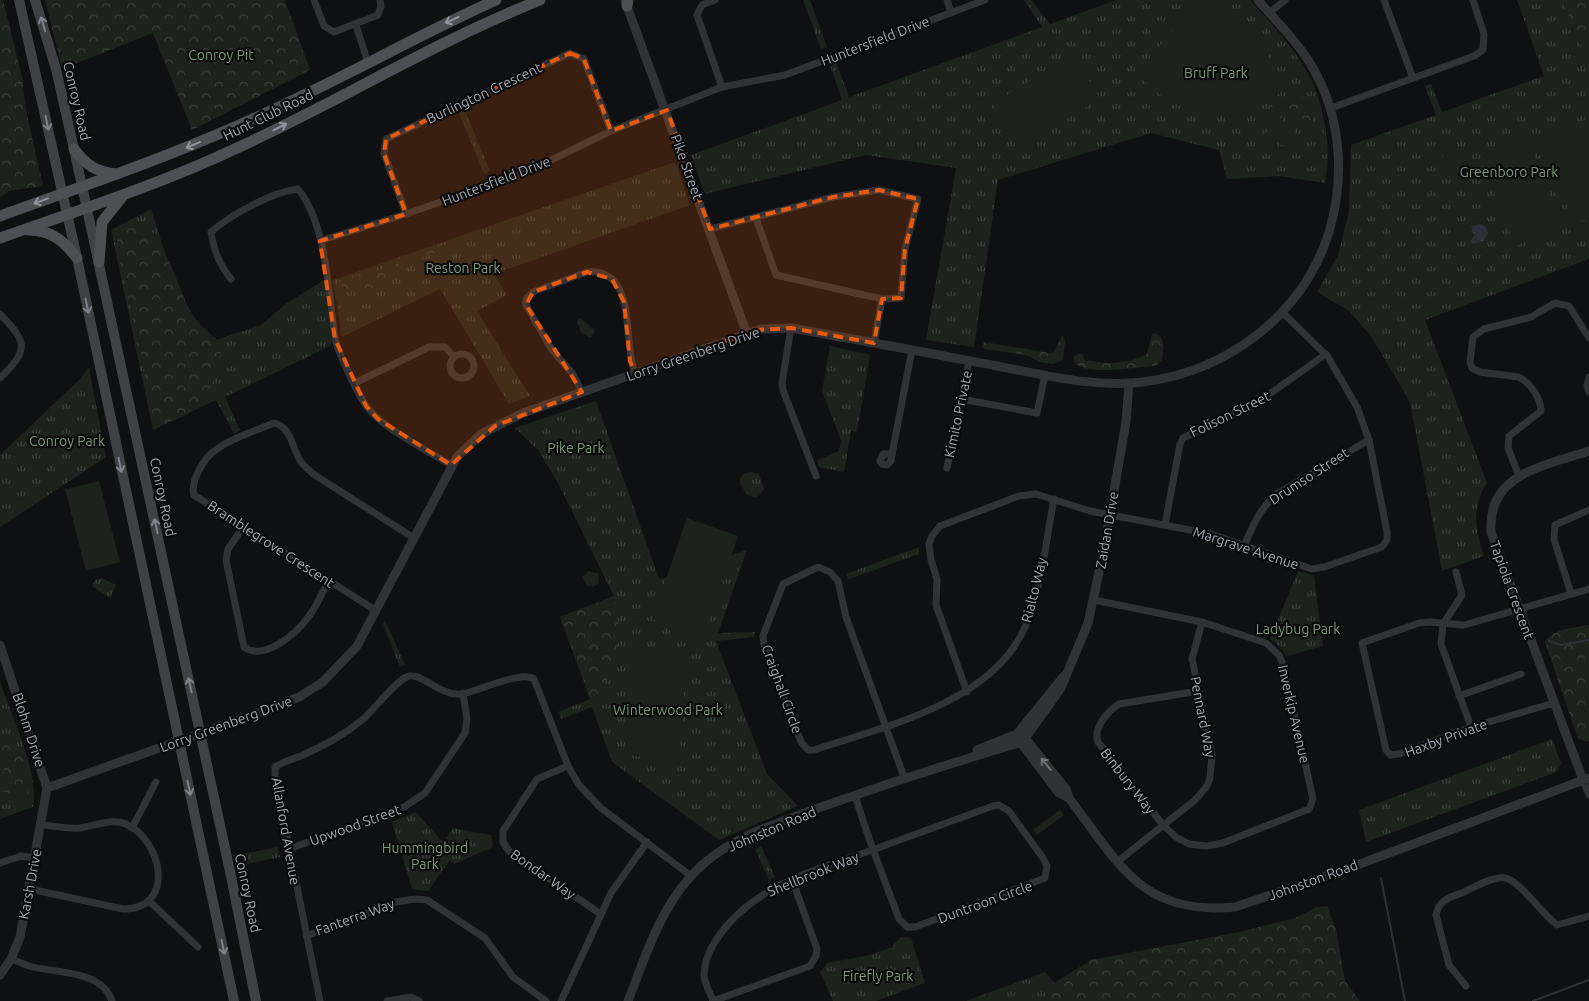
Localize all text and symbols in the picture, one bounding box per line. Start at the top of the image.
street label: Huntersfield Drive [818,13,932,69]
one-way arrow [445,15,460,25]
one-way arrow [37,16,47,32]
park label: Conroy Pit [188,47,254,63]
street label: Burlington Crescent [424,59,545,127]
street label: Conroy Road [60,60,94,142]
park label: Bruff Park [1184,65,1248,81]
street label: Hunt Club Road [220,86,316,144]
one-way arrow [43,115,52,131]
one-way arrow [272,122,287,131]
street label: Pike Street [668,132,706,202]
one-way arrow [186,141,201,150]
street label: Huntersfield Drive [439,153,553,209]
park label: Greenboro Park [1460,164,1558,180]
one-way arrow [34,197,49,206]
park label: Reston Park [425,260,501,276]
one-way arrow [82,298,92,314]
street label: Lorry Greenberg Drive [624,324,762,384]
street label: Kimito Private [941,369,975,459]
street label: Folison Street [1187,387,1273,440]
park label: Conroy Park [29,433,105,449]
park label: Pike Park [547,440,605,456]
street label: Drumso Street [1266,444,1352,508]
street label: Conroy Road [147,456,179,538]
one-way arrow [116,457,125,473]
street label: Zaidan Drive [1092,490,1122,570]
street label: Bramblegrove Crescent [205,497,338,591]
one-way arrow [150,519,160,535]
street label: Margrave Avenue [1191,523,1301,573]
street label: Tapiola Crescent [1487,539,1537,642]
street label: Rialto Way [1018,556,1050,624]
park label: Ladybug Park [1256,621,1340,637]
street label: Craighall Circle [759,642,805,736]
street label: Inverkip Avenue [1275,663,1313,765]
street label: Pennard Way [1187,675,1219,759]
one-way arrow [185,677,194,693]
street label: Blohm Drive [9,691,49,769]
street label: Lorry Greenberg Drive [158,693,294,755]
park label: Winterwood Park [613,702,723,718]
street label: Haxby Private [1403,716,1489,760]
street label: Binbury Way [1097,745,1159,817]
one-way arrow [1041,758,1052,771]
street label: Allanford Avenue [269,776,303,886]
one-way arrow [185,780,195,796]
street label: Upwood Street [307,801,403,849]
street label: Johnston Road [725,803,819,855]
park label: Hummingbird Park [382,840,468,872]
street label: Bondar Way [507,846,579,902]
street label: Karsh Drive [15,847,45,921]
street label: Shellbrook Way [765,848,861,900]
street label: Conroy Road [232,852,264,934]
street label: Johnston Road [1266,856,1360,904]
street label: Duntroon Circle [936,877,1034,927]
street label: Fanterra Way [313,895,397,939]
one-way arrow [219,939,228,955]
park label: Firefly Park [843,968,913,984]

